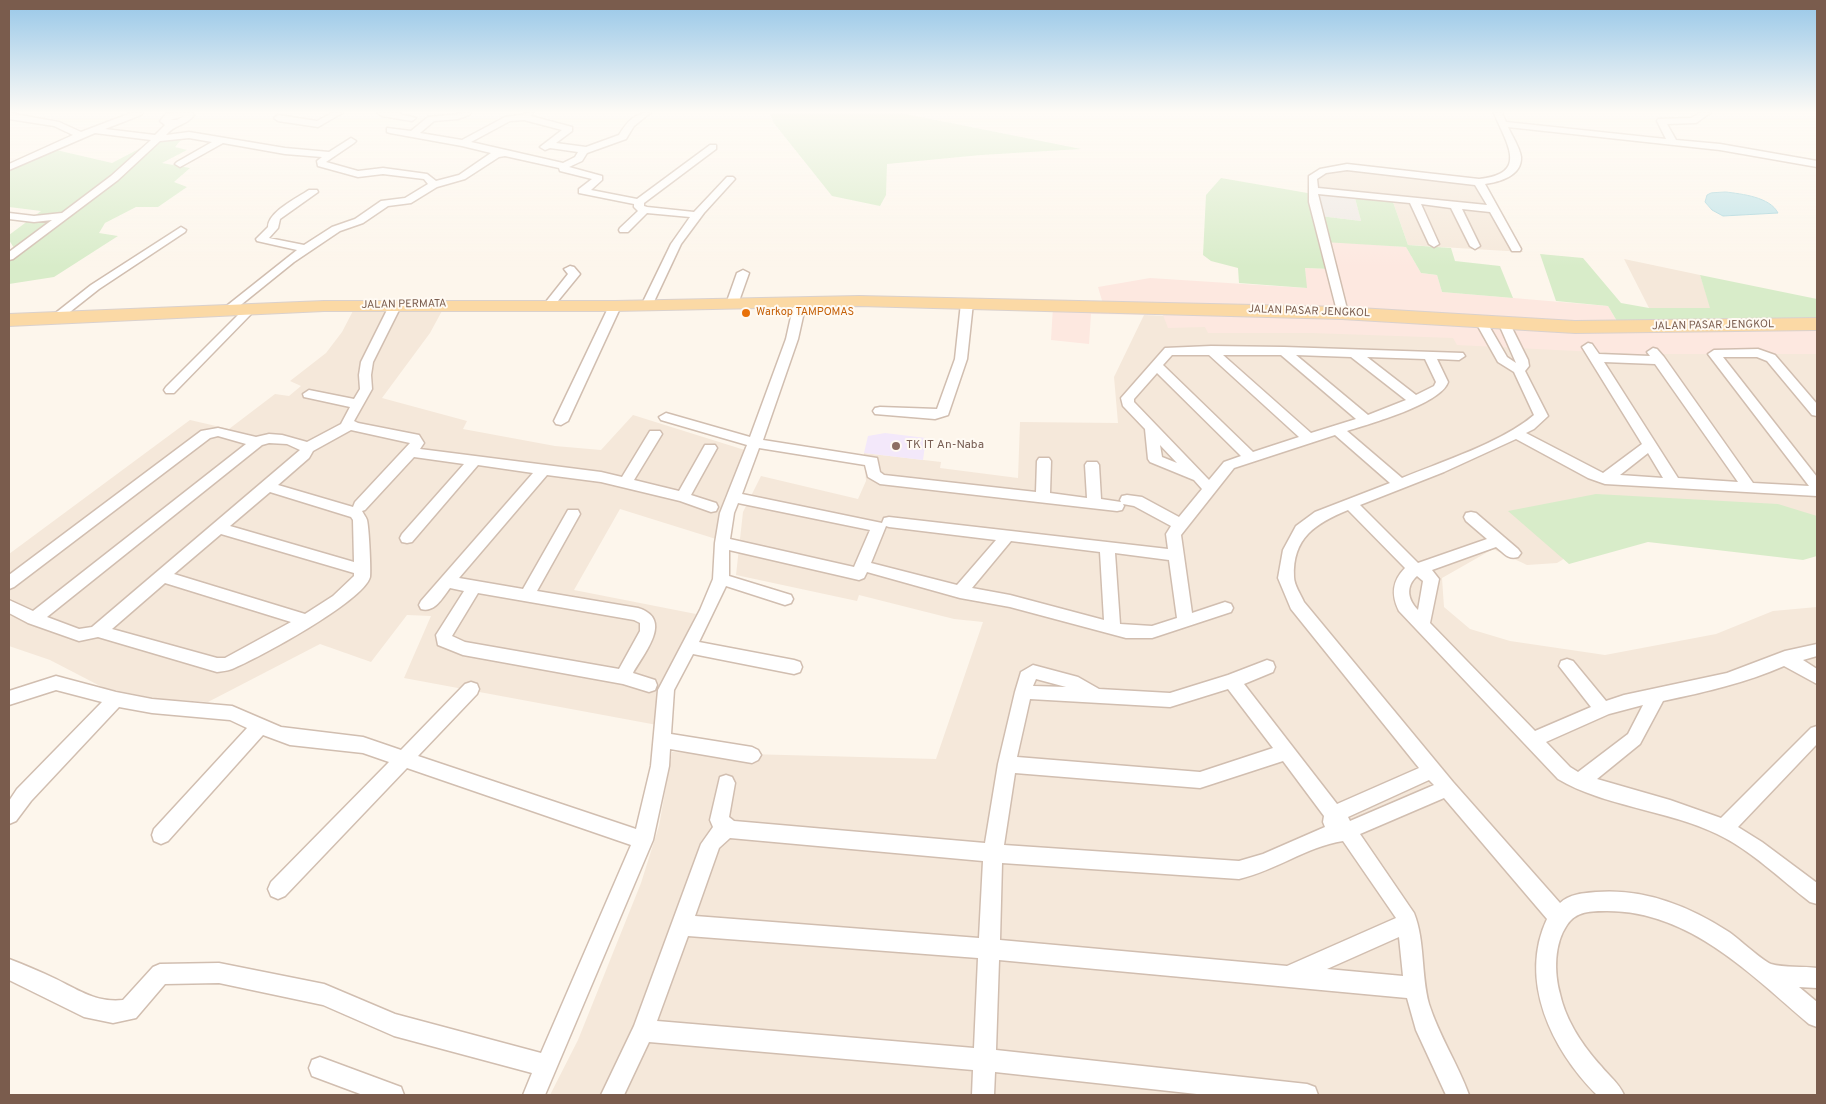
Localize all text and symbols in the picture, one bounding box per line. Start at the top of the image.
street label: JALAN PERMATA [361,298,447,312]
street label: JALAN PASAR JENGKOL [1248,303,1370,321]
place label: Warkop TAMPOMAS [756,306,854,320]
marker: Warkop TAMPOMAS [740,307,752,319]
street label: JALAN PASAR JENGKOL [1652,318,1774,334]
place label: TK IT An-Naba [906,439,984,453]
marker: TK IT An-Naba [890,440,902,452]

